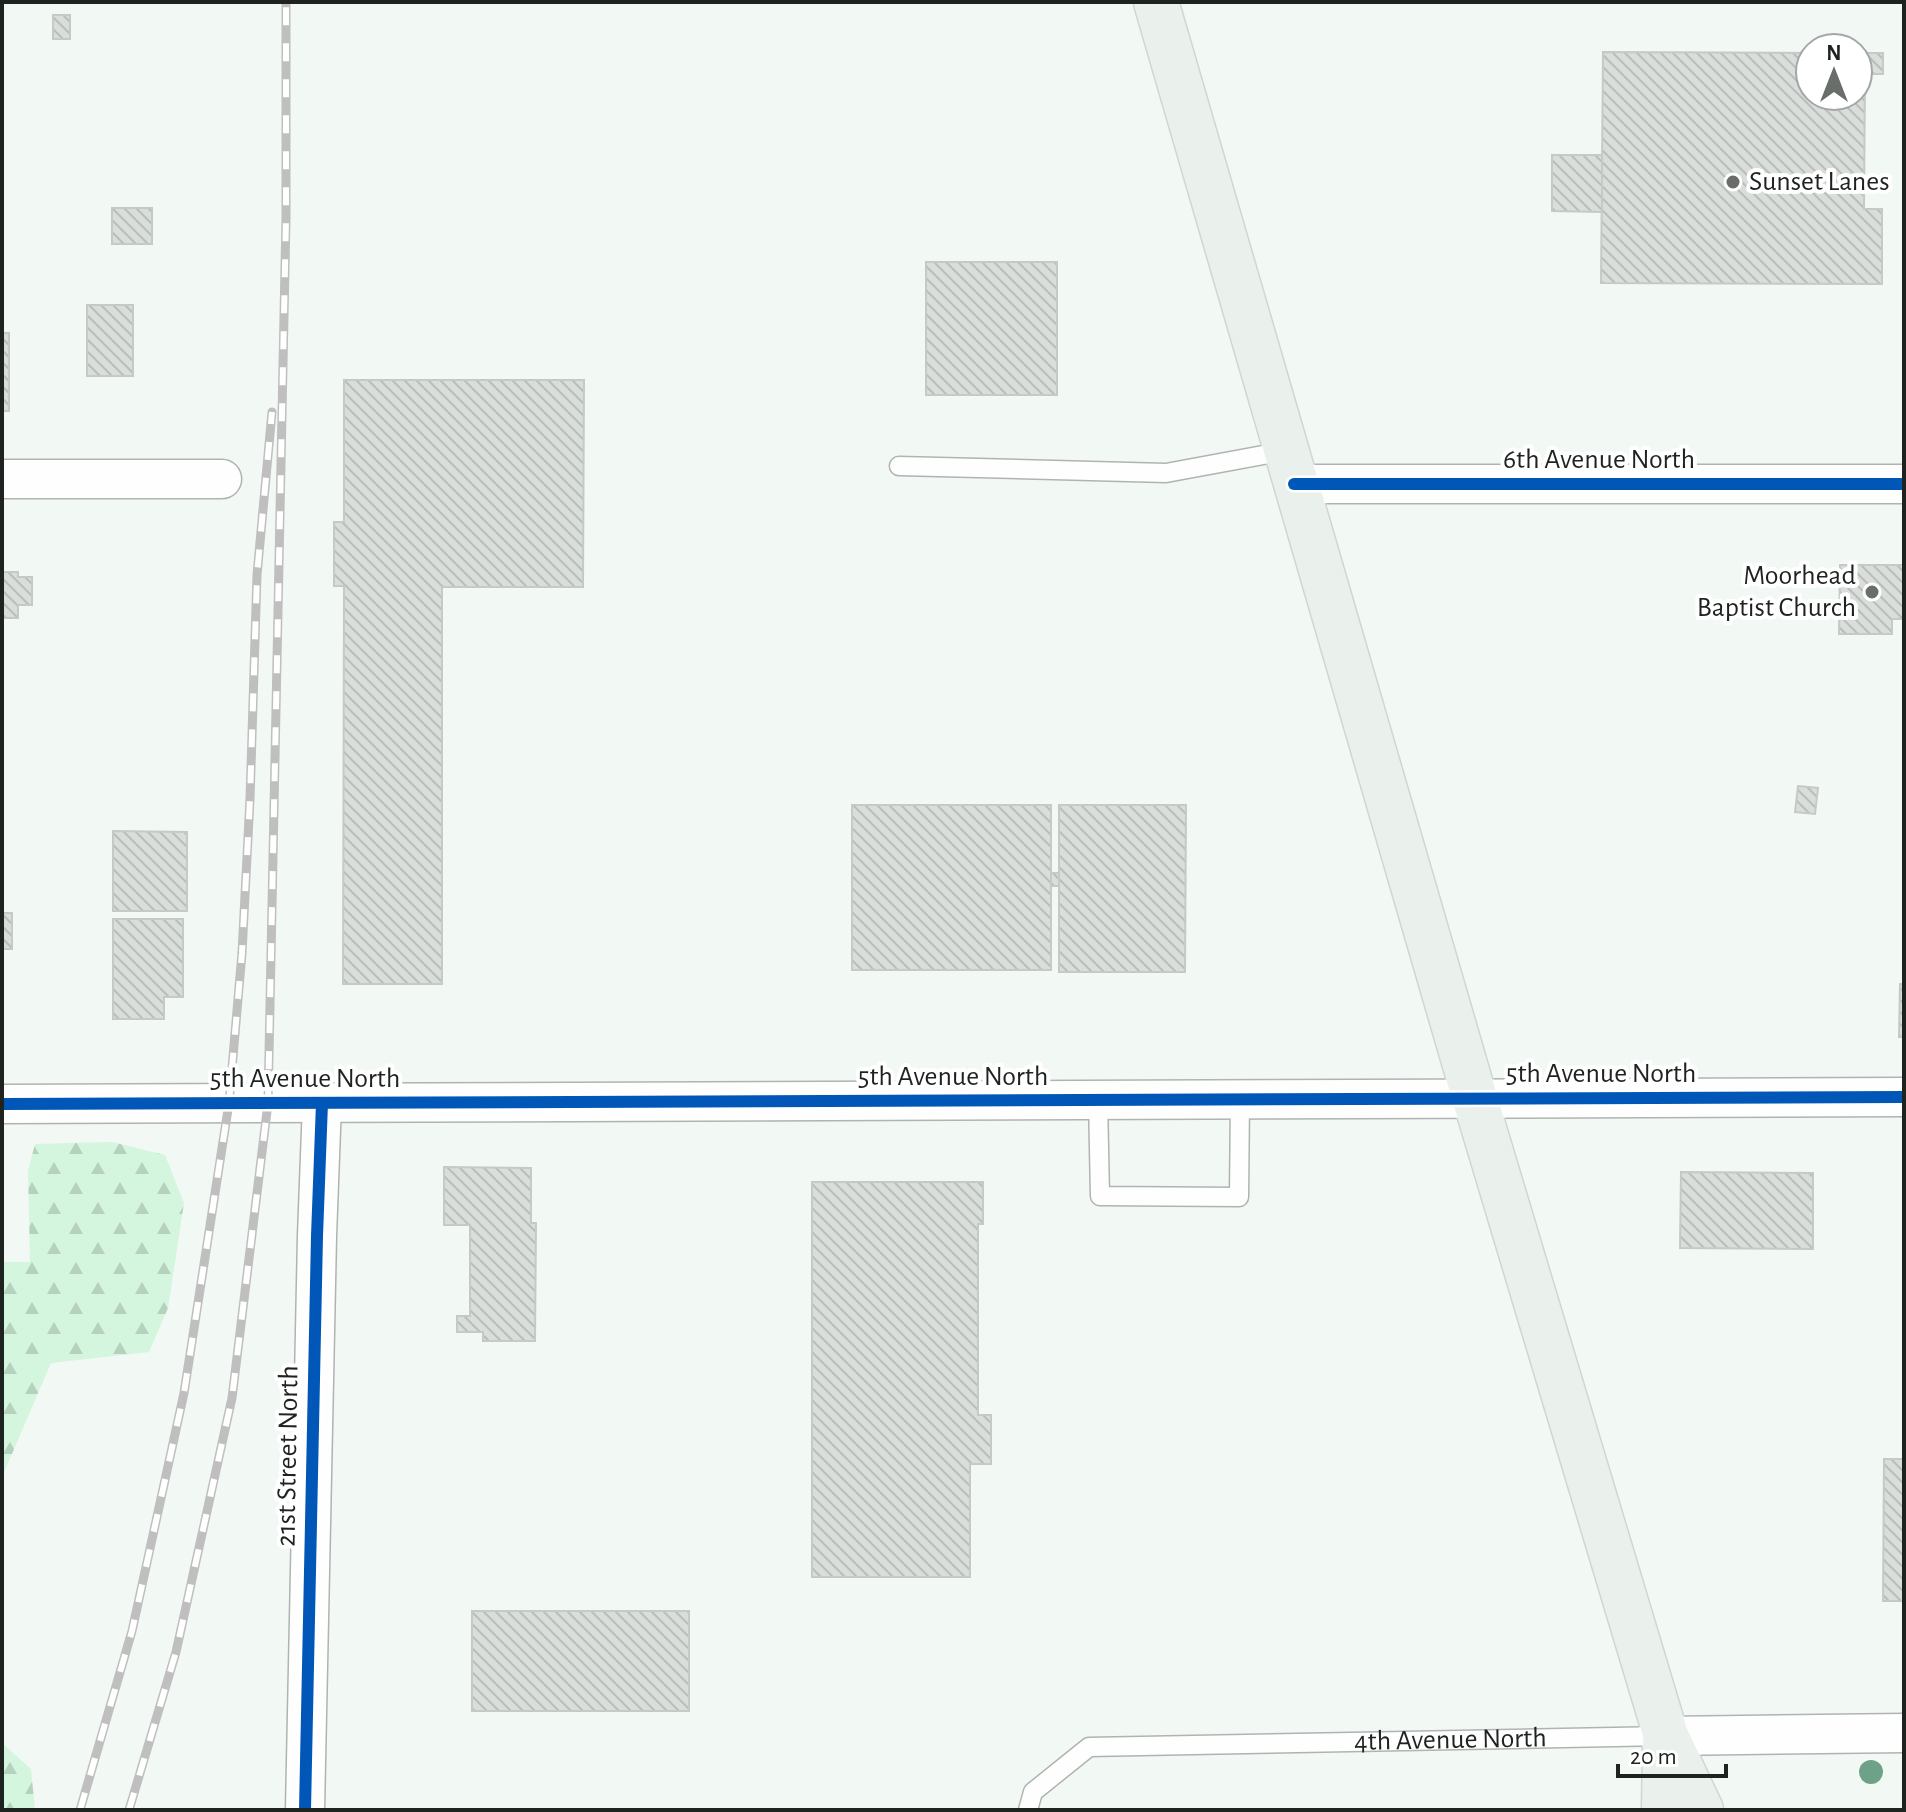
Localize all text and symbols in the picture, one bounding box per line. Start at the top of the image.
north arrow [1794,32,1874,112]
text: N [1826,42,1842,64]
place label: Sunset Lanes [1749,168,1890,196]
marker: Sunset Lanes [1724,173,1742,191]
street label: 6th Avenue North [1503,446,1695,474]
place label: Moorhead Baptist Church [1697,562,1856,622]
marker: Moorhead Baptist Church [1863,583,1881,601]
street label: 5th Avenue North [1506,1060,1696,1088]
street label: 5th Avenue North [858,1063,1048,1091]
street label: 5th Avenue North [210,1065,400,1093]
street label: 21st Street North [272,1365,304,1547]
street label: 4th Avenue North [1354,1724,1547,1756]
scale bar [1618,1728,1726,1778]
text: 20 m [1630,1745,1677,1769]

